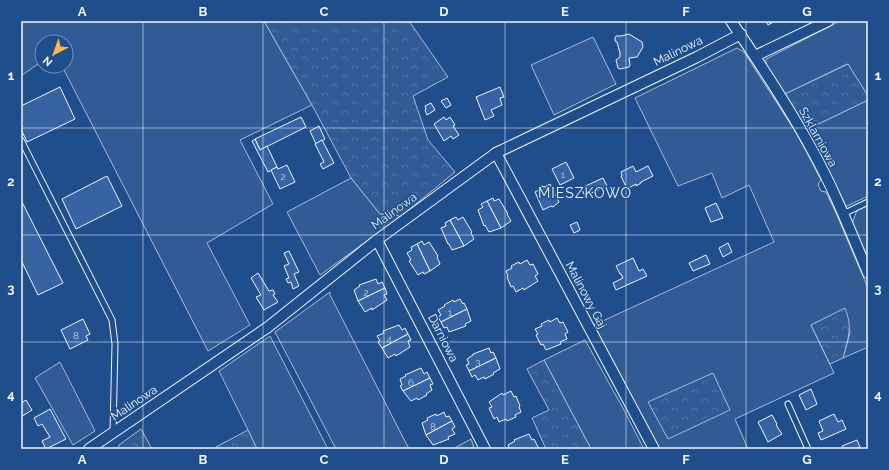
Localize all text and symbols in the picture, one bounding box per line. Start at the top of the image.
text: A [78,4,87,19]
text: B [199,4,208,19]
text: C [320,4,329,19]
text: D [439,4,449,19]
text: E [561,4,569,19]
text: F [682,4,690,19]
text: G [802,4,812,19]
street label: Malinowa [651,33,705,69]
north arrow [34,34,74,74]
text: N [40,54,55,69]
text: 1 [8,68,15,83]
text: 1 [875,68,882,83]
street label: Szklarniowa [796,105,840,169]
house number: 1 [561,169,566,180]
house number: 2 [280,171,286,182]
text: 2 [7,174,15,189]
text: 2 [874,174,882,189]
district label: MIESZKOWO [538,185,632,201]
street label: Malinowa [368,190,420,232]
street label: Malinowy Gaj [563,259,609,331]
text: 3 [7,281,15,296]
text: 3 [874,281,882,296]
house number: 2 [363,287,369,298]
house number: 1 [448,307,453,318]
street label: Darniowa [425,312,461,364]
house number: 8 [73,330,79,341]
house number: 4 [386,333,392,344]
house number: 3 [475,356,481,367]
house number: 6 [408,377,414,388]
street label: Malinowa [108,382,160,424]
text: 4 [7,387,15,402]
text: 4 [874,387,882,402]
house number: 8 [430,421,436,432]
text: A [78,452,87,467]
text: B [199,452,208,467]
text: C [320,452,329,467]
text: D [439,452,449,467]
text: E [561,452,569,467]
text: F [682,452,690,467]
text: G [802,452,812,467]

